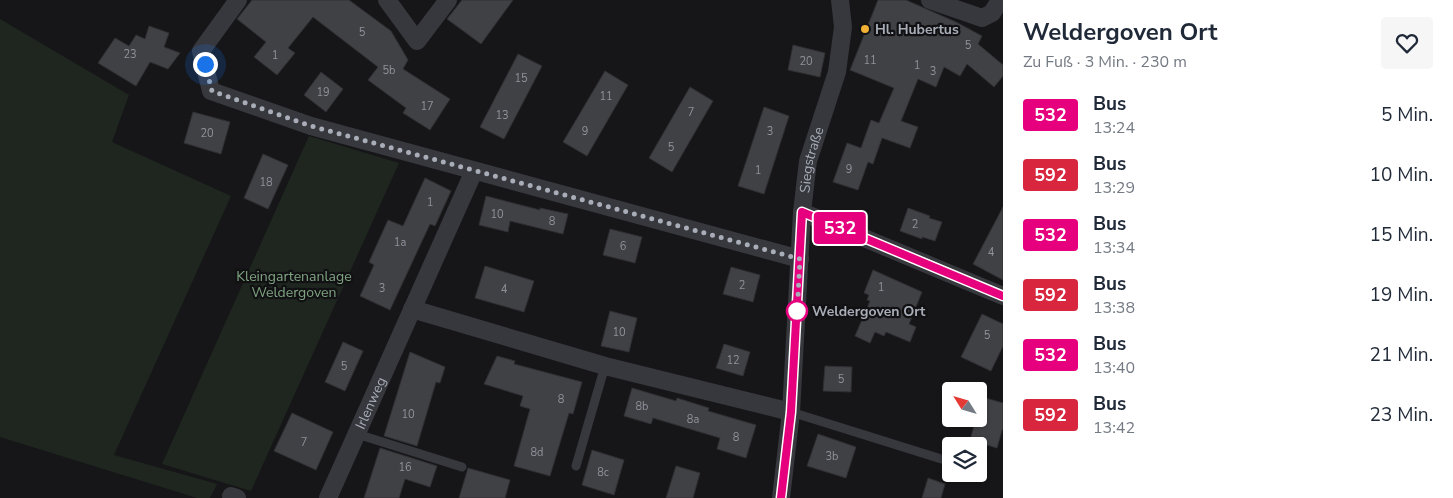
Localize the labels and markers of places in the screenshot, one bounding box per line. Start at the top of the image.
place label: Hl. Hubertus [875,20,959,39]
marker: Hl. Hubertus [859,23,871,35]
marker: Weldergoven Ort [786,300,808,322]
place label: Weldergoven Ort [812,302,926,321]

